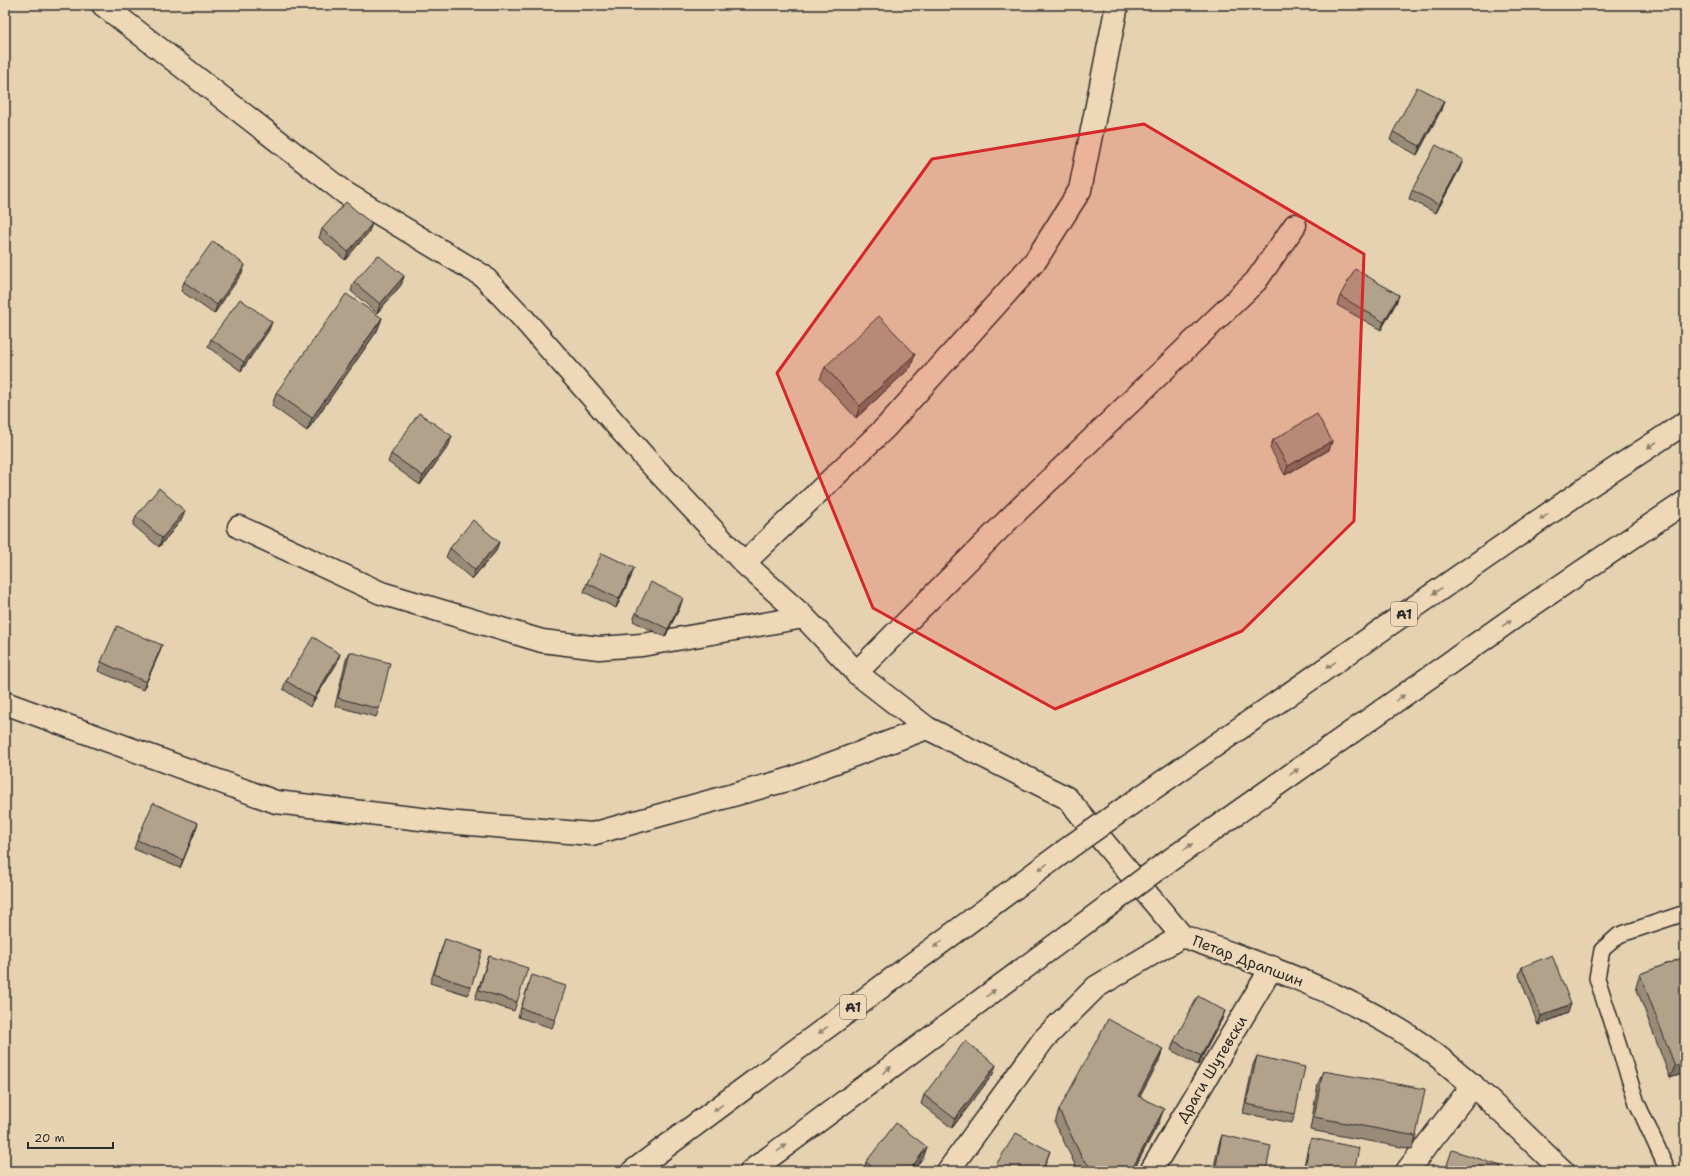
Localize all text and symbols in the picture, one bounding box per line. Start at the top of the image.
one-way arrow [1646,441,1658,448]
one-way arrow [1539,513,1549,521]
one-way arrow [1432,587,1443,595]
road number: A1 [1391,602,1417,626]
one-way arrow [1502,619,1512,627]
one-way arrow [1325,661,1336,669]
one-way arrow [1395,694,1406,702]
one-way arrow [1289,768,1299,776]
one-way arrow [1182,843,1193,851]
one-way arrow [1037,863,1048,871]
street label: Петар Драпшин [1190,931,1306,991]
one-way arrow [933,940,944,948]
one-way arrow [986,989,996,997]
road number: A1 [840,995,866,1019]
street label: Драги Шутевски [1172,1012,1252,1126]
one-way arrow [817,1026,828,1034]
one-way arrow [881,1066,892,1074]
one-way arrow [713,1103,724,1112]
scale bar [28,1124,113,1150]
text: 20 m [34,1130,65,1146]
one-way arrow [777,1144,788,1152]

